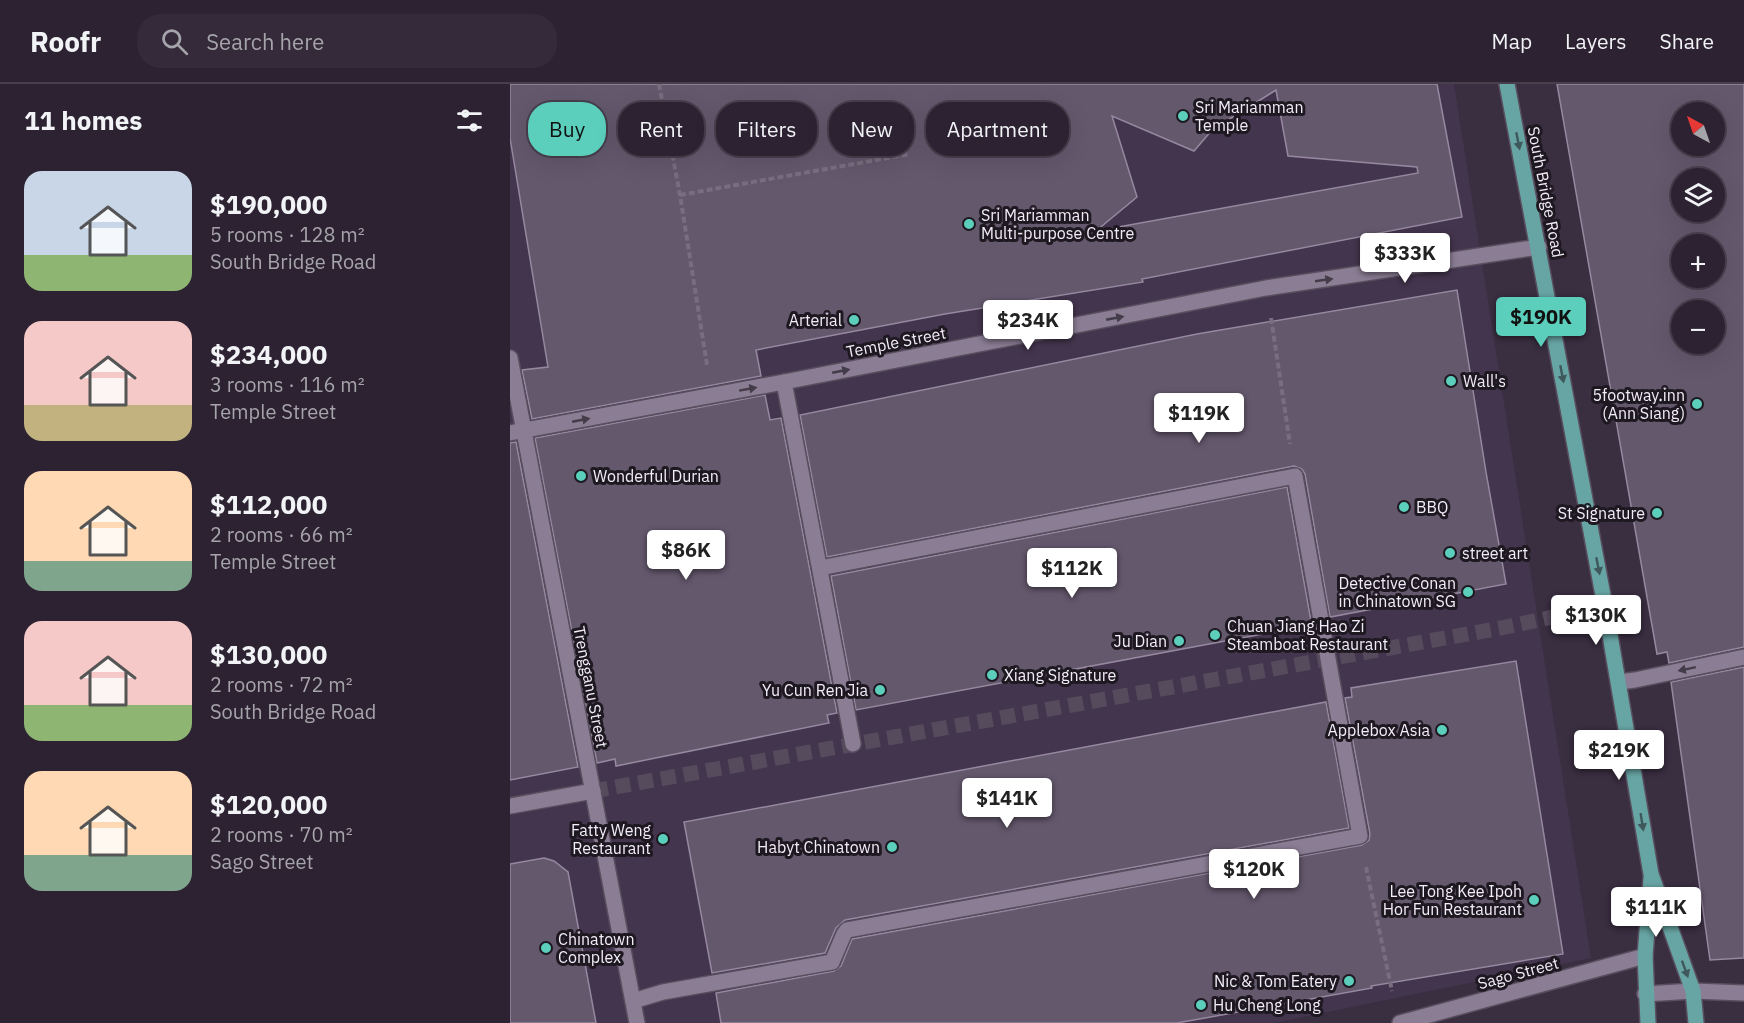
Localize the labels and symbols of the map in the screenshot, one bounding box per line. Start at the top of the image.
place label: Sri Mariamman Temple [1195,97,1303,135]
north arrow [1671,102,1725,156]
marker: Sri Mariamman Temple [1176,109,1190,123]
street label: South Bridge Road [1523,125,1569,259]
one-way arrow [1514,132,1523,151]
place label: Sri Mariamman Multi-purpose Centre [981,205,1134,243]
marker: Sri Mariamman Multi-purpose Centre [962,217,976,231]
pin: $333K [1363,233,1447,284]
one-way arrow [1314,275,1333,284]
pin: $190K [1499,297,1583,348]
pin: $234K [986,300,1070,351]
place label: Arterial [789,310,842,330]
marker: Arterial [847,313,861,327]
one-way arrow [1106,313,1125,322]
street label: Temple Street [845,323,947,361]
one-way arrow [1558,365,1567,384]
one-way arrow [832,366,851,375]
place label: Wall's [1463,371,1506,391]
marker: Wall's [1444,374,1458,388]
one-way arrow [739,384,758,393]
place label: 5footway.inn (Ann Siang) [1593,385,1685,423]
pin: $119K [1157,393,1241,444]
marker: 5footway.inn (Ann Siang) [1690,397,1704,411]
one-way arrow [572,415,591,424]
place label: Wonderful Durian [593,466,719,486]
marker: Wonderful Durian [574,469,588,483]
place label: BBQ [1416,497,1448,517]
marker: BBQ [1397,500,1411,514]
place label: St Signature [1558,503,1645,523]
marker: St Signature [1650,506,1664,520]
pin: $86K [650,530,722,581]
place label: street art [1462,543,1528,563]
marker: street art [1443,546,1457,560]
pin: $112K [1030,548,1114,599]
one-way arrow [1594,557,1603,576]
place label: Detective Conan in Chinatown SG [1338,573,1456,611]
marker: Detective Conan in Chinatown SG [1461,585,1475,599]
pin: $130K [1554,595,1638,646]
place label: Chuan Jiang Hao Zi Steamboat Restaurant [1227,616,1388,654]
street label: Trengganu Street [569,625,613,749]
marker: Chuan Jiang Hao Zi Steamboat Restaurant [1208,628,1222,642]
place label: Ju Dian [1114,631,1167,651]
marker: Ju Dian [1172,634,1186,648]
place label: Xiang Signature [1004,665,1117,685]
one-way arrow [1677,665,1696,675]
marker: Xiang Signature [985,668,999,682]
place label: Yu Cun Ren Jia [762,680,868,700]
marker: Yu Cun Ren Jia [873,683,887,697]
place label: Applebox Asia [1328,720,1430,740]
marker: Applebox Asia [1435,723,1449,737]
pin: $219K [1577,730,1661,781]
pin: $141K [965,778,1049,829]
one-way arrow [1638,813,1647,832]
place label: Fatty Weng Restaurant [571,820,652,858]
marker: Fatty Weng Restaurant [656,832,670,846]
place label: Habyt Chinatown [757,837,880,857]
marker: Habyt Chinatown [885,840,899,854]
pin: $120K [1212,849,1296,900]
place label: Lee Tong Kee Ipoh Hor Fun Restaurant [1383,881,1522,919]
pin: $111K [1614,887,1698,938]
marker: Lee Tong Kee Ipoh Hor Fun Restaurant [1527,893,1541,907]
place label: Chinatown Complex [558,929,634,967]
marker: Chinatown Complex [539,941,553,955]
street label: Sago Street [1475,953,1561,993]
one-way arrow [1680,960,1690,978]
place label: Nic & Tom Eatery [1214,971,1337,991]
marker: Nic & Tom Eatery [1342,974,1356,988]
place label: Hu Cheng Long [1213,995,1321,1015]
marker: Hu Cheng Long [1194,998,1208,1012]

